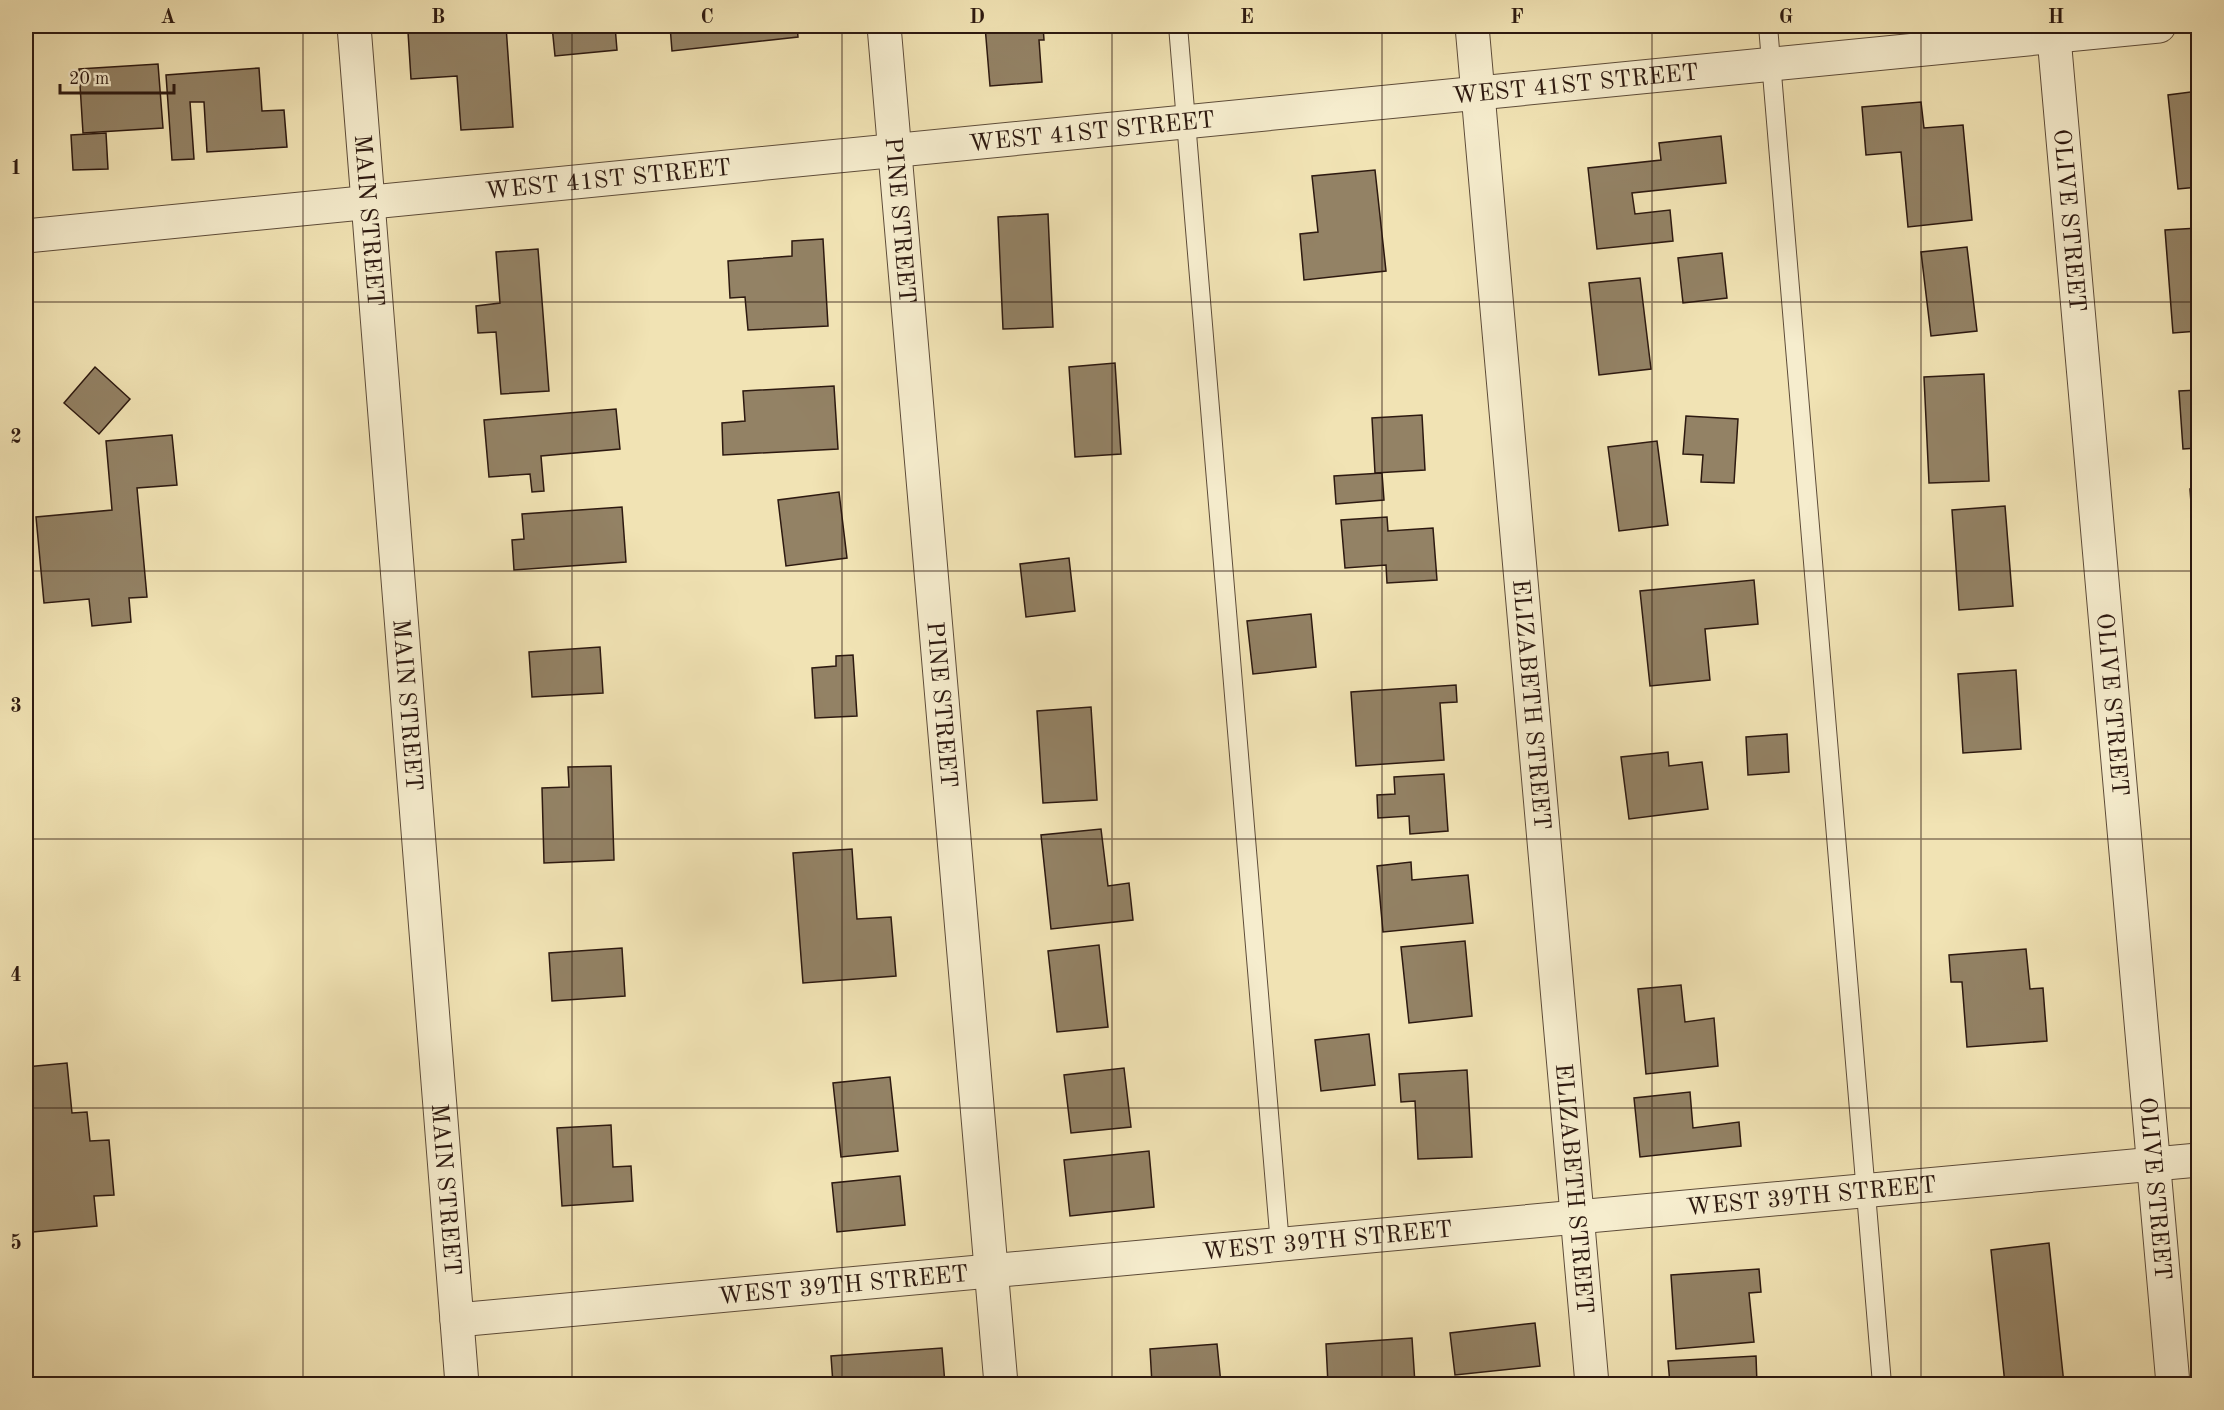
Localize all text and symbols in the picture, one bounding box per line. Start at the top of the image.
text: A [160,8,176,28]
text: B [431,8,445,28]
text: C [700,8,714,28]
text: D [969,8,985,28]
text: E [1240,8,1254,28]
text: F [1510,8,1524,28]
text: G [1779,8,1793,28]
text: H [2048,8,2064,28]
scale bar [60,57,174,95]
street label: WEST 41ST STREET [1452,61,1700,109]
text: 20 m [69,70,109,88]
street label: WEST 41ST STREET [968,109,1216,157]
street label: OLIVE STREET [2048,128,2088,313]
street label: MAIN STREET [349,134,386,308]
street label: PINE STREET [880,136,918,305]
street label: WEST 41ST STREET [484,157,732,205]
text: 1 [10,159,22,179]
text: 2 [10,428,22,448]
street label: ELIZABETH STREET [1507,578,1553,831]
street label: OLIVE STREET [2091,612,2131,797]
street label: MAIN STREET [387,618,425,792]
street label: PINE STREET [921,620,960,789]
text: 3 [10,697,22,717]
text: 4 [10,966,22,986]
street label: ELIZABETH STREET [1550,1062,1596,1315]
street label: OLIVE STREET [2134,1096,2174,1281]
street label: MAIN STREET [426,1102,463,1276]
street label: WEST 39TH STREET [1685,1174,1938,1221]
street label: WEST 39TH STREET [1201,1219,1454,1265]
text: 5 [10,1233,22,1254]
street label: WEST 39TH STREET [717,1263,970,1310]

